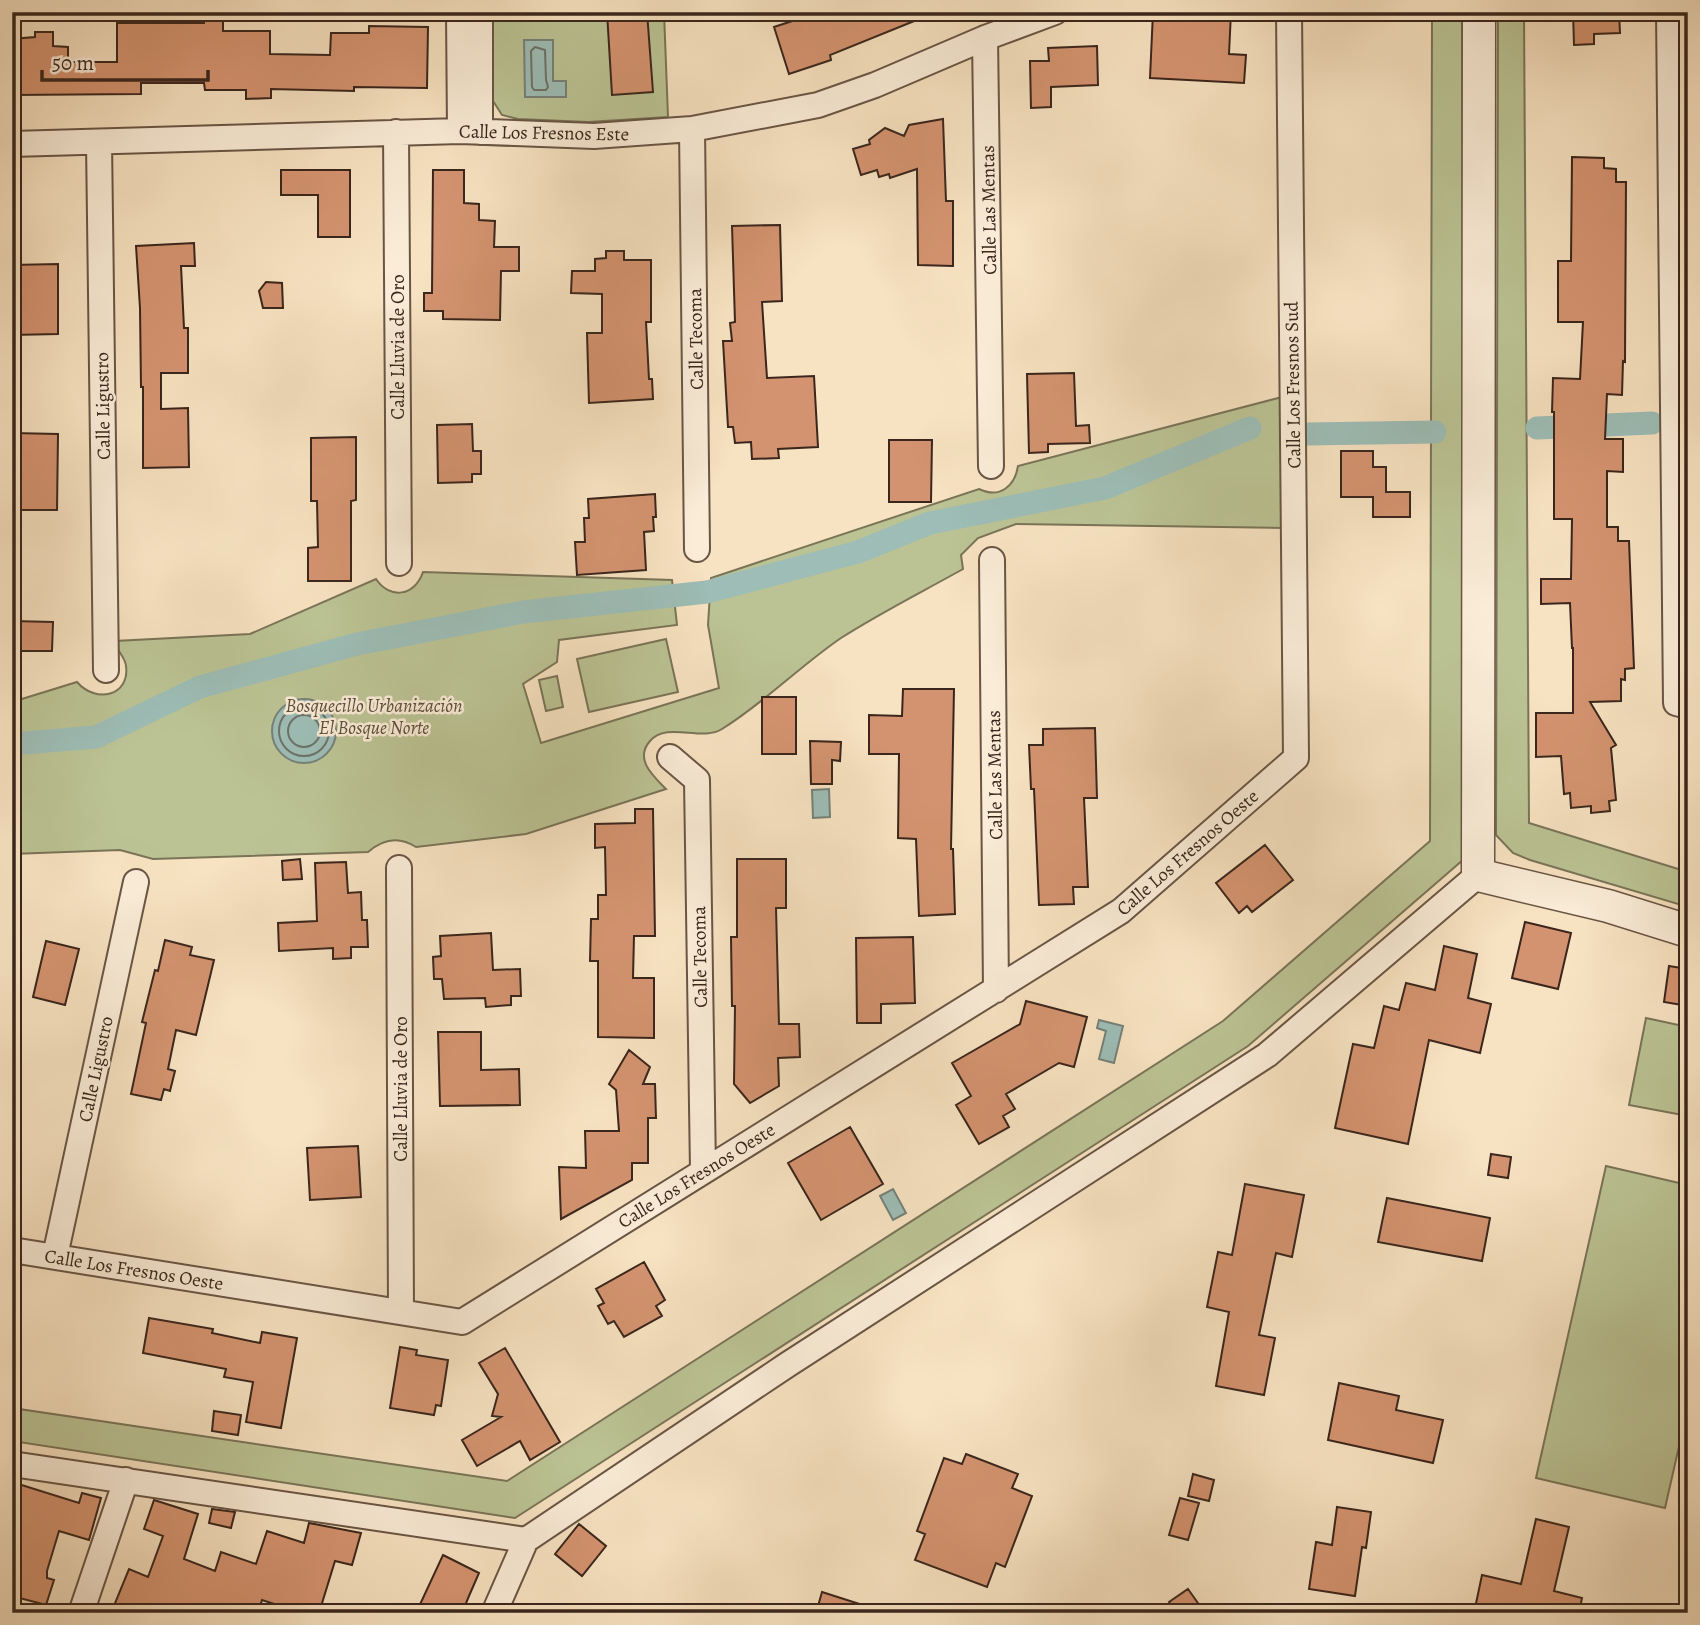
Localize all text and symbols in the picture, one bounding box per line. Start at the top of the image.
scale bar [42,38,208,82]
text: 50 m [52,49,94,77]
street label: Calle Los Fresnos Este [459,119,629,147]
street label: Calle Las Mentas [975,145,1003,275]
street label: Calle Lluvia de Oro [385,274,411,420]
street label: Calle Tecoma [682,288,710,390]
street label: Calle Los Fresnos Sud [1279,300,1307,469]
street label: Calle Ligustro [89,352,117,460]
park label: Bosquecillo Urbanización El Bosque Norte [286,693,462,741]
street label: Calle Las Mentas [981,710,1009,840]
street label: Calle Los Fresnos Oeste [1111,784,1264,922]
street label: Calle Tecoma [686,906,714,1008]
street label: Calle Ligustro [72,1014,120,1125]
street label: Calle Lluvia de Oro [388,1016,414,1162]
street label: Calle Los Fresnos Oeste [613,1117,780,1235]
street label: Calle Los Fresnos Oeste [43,1243,225,1297]

